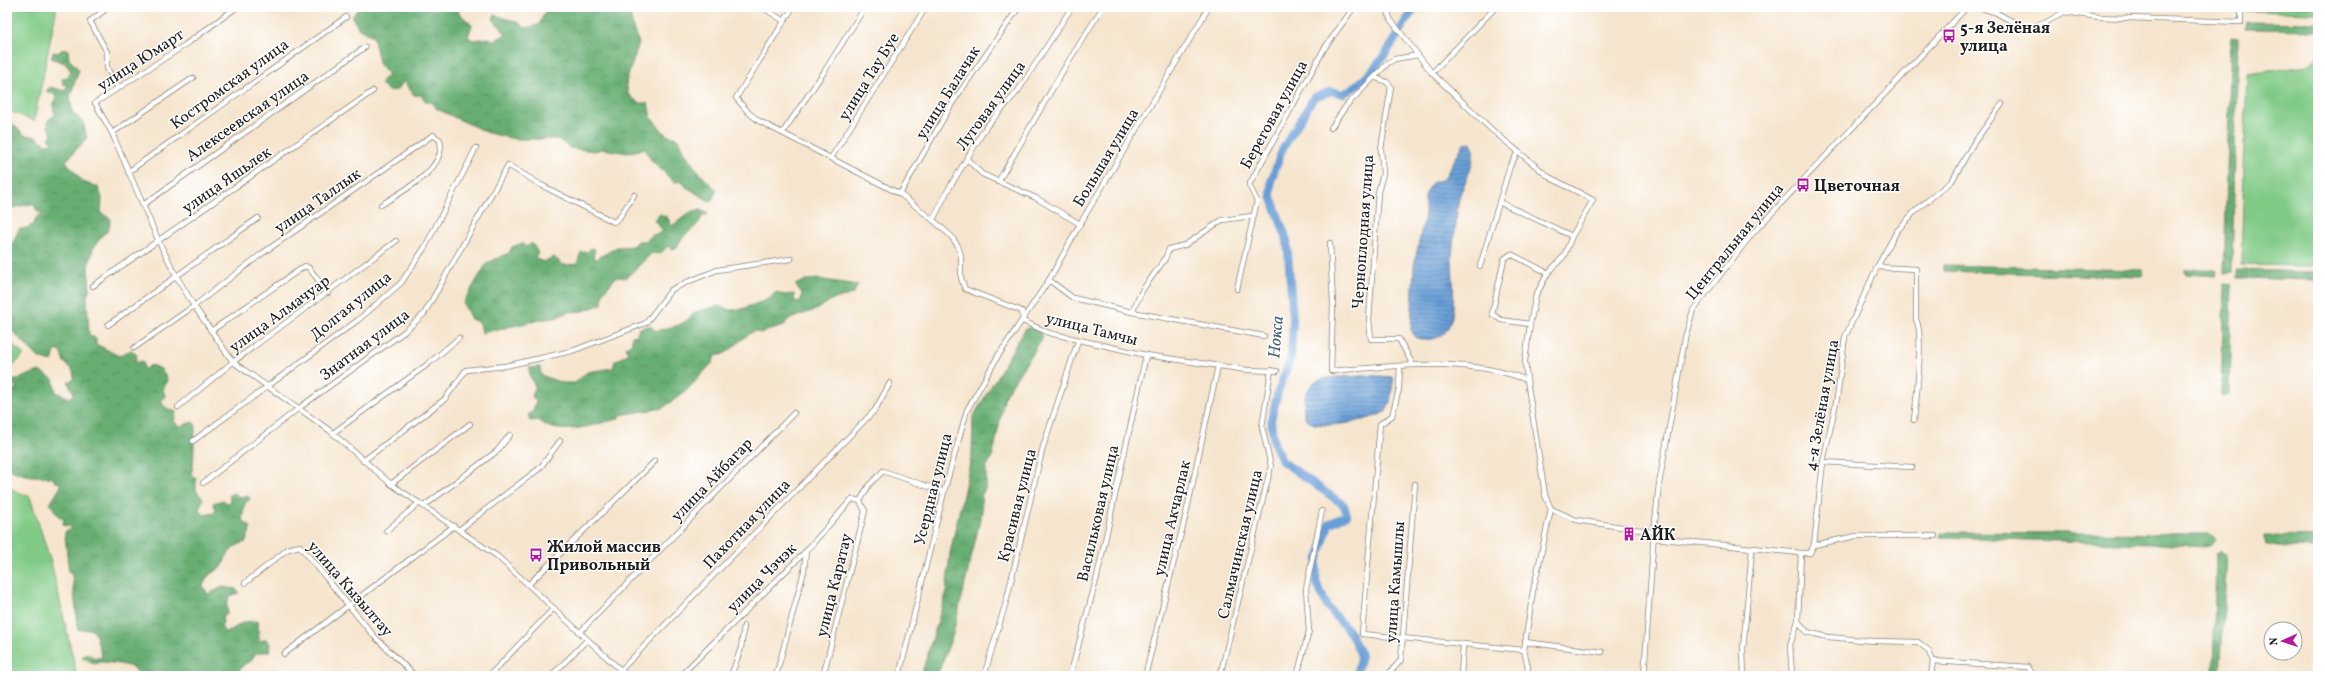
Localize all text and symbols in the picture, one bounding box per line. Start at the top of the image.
place label: 5-я Зелёная улица [1960,18,2050,58]
street label: улица Юмарт [93,24,189,97]
bus stop icon: 5-я Зелёная улица [1941,28,1957,44]
street label: улица Тау Буе [834,29,906,125]
street label: Костромская улица [166,34,294,135]
street label: улица Балачак [911,42,987,144]
street label: Луговая улица [952,57,1032,156]
street label: Береговая улица [1236,57,1314,173]
street label: Алексеевская улица [182,66,314,167]
street label: Большая улица [1069,104,1145,212]
street label: улица Яшьлек [178,141,277,220]
street label: Черноплодная улица [1348,154,1380,310]
street label: улица Таллык [270,163,366,240]
place label: Цветочная [1814,176,1900,198]
bus stop icon: Цветочная [1795,177,1811,193]
street label: Центральная улица [1681,179,1790,305]
street label: Долгая улица [306,267,397,346]
street label: улица Алмачуар [225,271,335,359]
street label: Знатная улица [316,304,415,387]
street label: улица Тамчы [1043,308,1140,352]
water label: Нокса [1263,315,1290,359]
street label: 4-я Зелёная улица [1801,338,1845,473]
street label: Усердная улица [909,431,959,548]
street label: улица Айбагар [667,434,758,527]
street label: Васильковая улица [1073,443,1125,584]
street label: Красивая улица [993,446,1043,565]
street label: улица Акчарлак [1149,458,1197,578]
street label: Салмачинская улица [1213,468,1269,621]
street label: Пахотная улица [699,474,796,574]
street label: улица Камышлы [1381,520,1411,644]
place label: АЙК [1640,524,1676,547]
building icon: АЙК [1621,526,1637,542]
street label: улица Каратау [811,531,859,640]
street label: улица Кызылтау [302,537,398,642]
place label: Жилой массив Привольный [547,537,661,577]
street label: улица Чэчэк [723,538,803,618]
bus stop icon: Жилой массив Привольный [528,547,544,563]
north arrow [2263,621,2303,661]
text: N [2267,637,2282,646]

